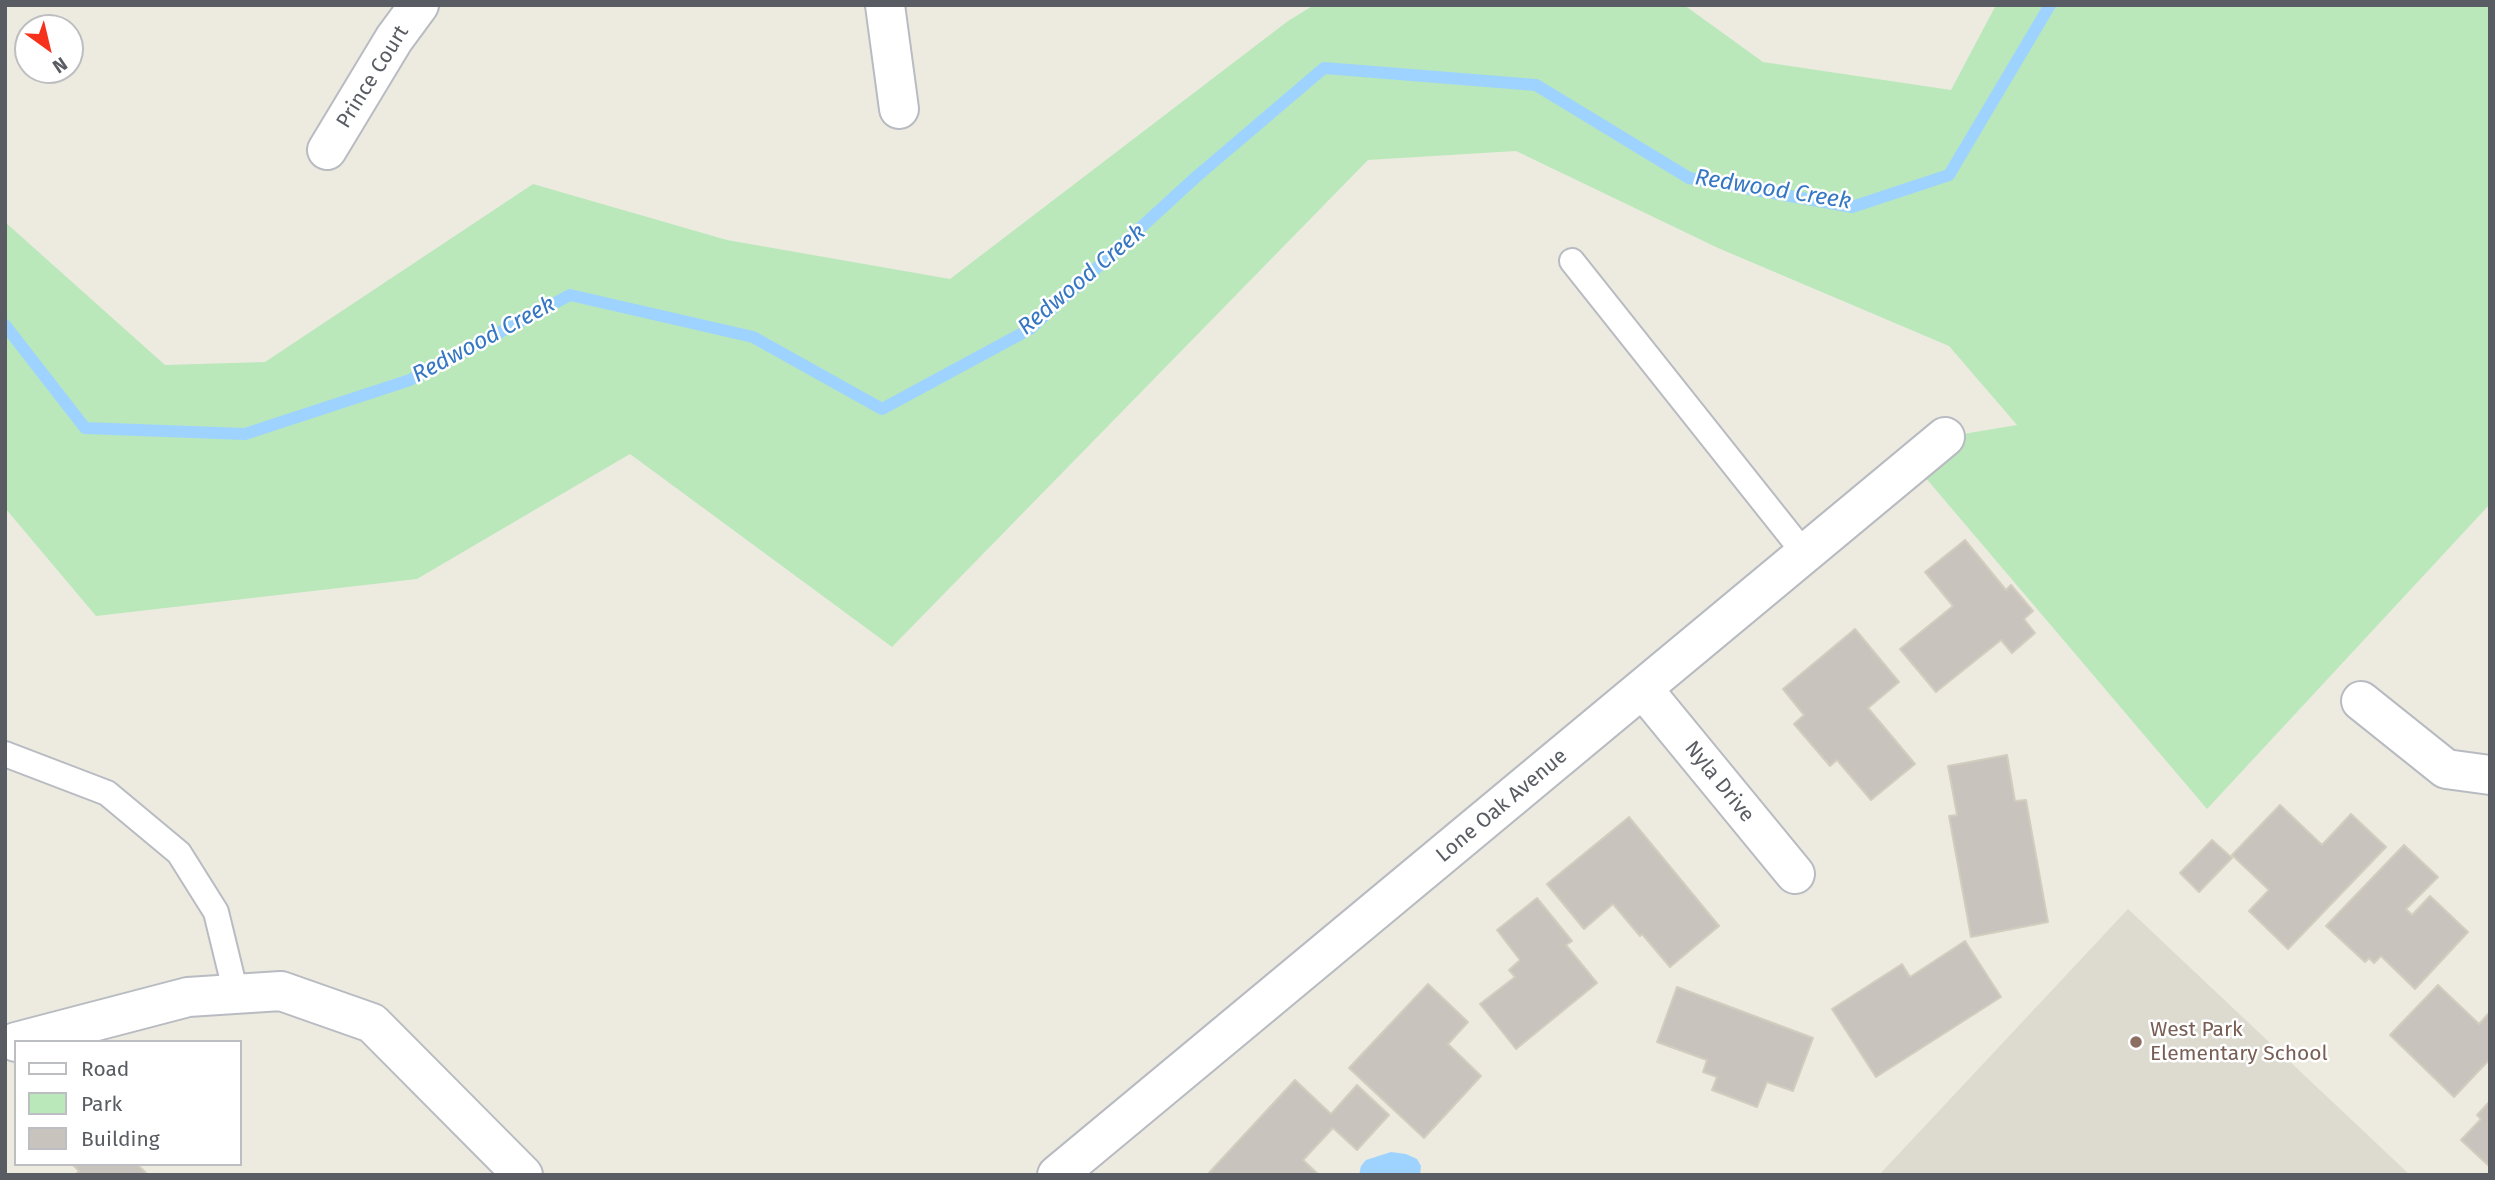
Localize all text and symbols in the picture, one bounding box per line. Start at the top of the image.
north arrow [14,14,84,84]
street label: Prince Court [332,21,414,133]
text: N [48,52,72,78]
water label: Redwood Creek [1693,164,1853,216]
water label: Redwood Creek [1013,219,1151,341]
water label: Redwood Creek [408,291,560,389]
street label: Nyla Drive [1679,736,1759,828]
street label: Lone Oak Avenue [1431,744,1573,868]
place label: West Park Elementary School [2150,1017,2328,1067]
marker: West Park Elementary School [2128,1034,2144,1050]
legend [14,1040,242,1166]
text: Road [81,1056,129,1082]
text: Park [81,1091,122,1117]
text: Building [81,1126,160,1152]

